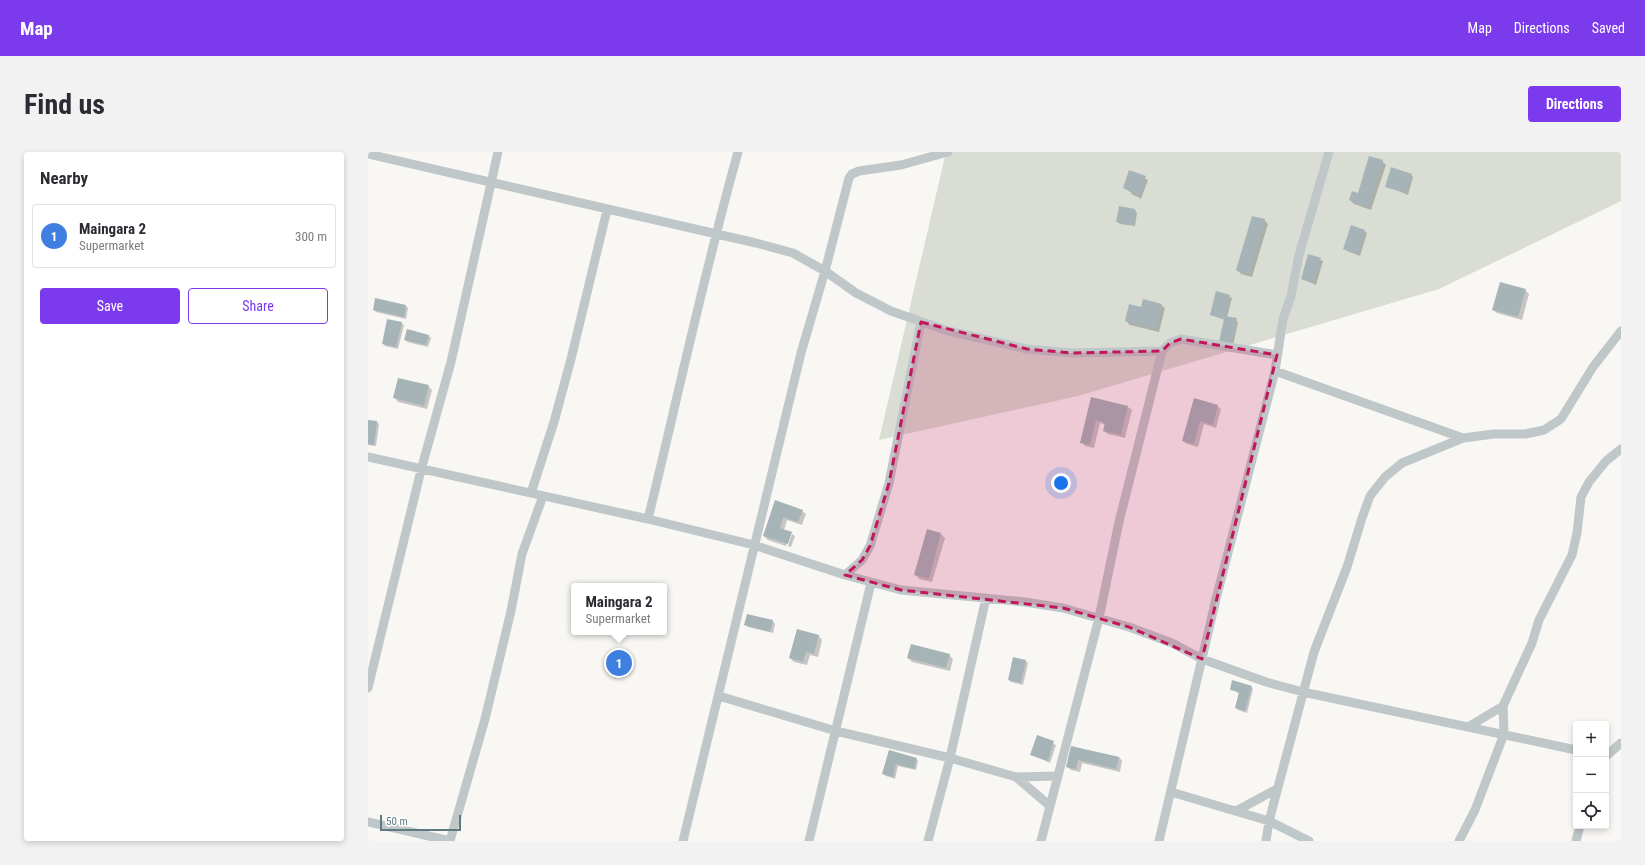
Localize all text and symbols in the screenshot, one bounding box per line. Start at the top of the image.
text: Map [20,17,53,40]
text: Map [1468,20,1492,36]
text: Directions [1514,20,1570,36]
text: Saved [1592,20,1625,36]
button: Directions [1528,86,1621,122]
text: Find us [24,88,105,121]
text: Nearby [40,168,88,188]
text: Maingara 2 [79,220,146,238]
text: 1 [51,229,57,244]
text: 300 m [295,229,327,244]
text: Supermarket [79,238,144,253]
button: Save [40,288,180,324]
button: Share [188,288,328,324]
your location [1051,473,1071,493]
popup [571,583,667,635]
text: Maingara 2 [585,593,653,611]
text: Supermarket [585,611,651,626]
pin: 1 [606,648,632,678]
map controls [1573,721,1609,829]
button: + [1573,721,1609,757]
button: − [1573,757,1609,793]
button: locate [1573,793,1609,829]
scale bar [380,813,461,832]
text: 50 m [386,815,408,828]

